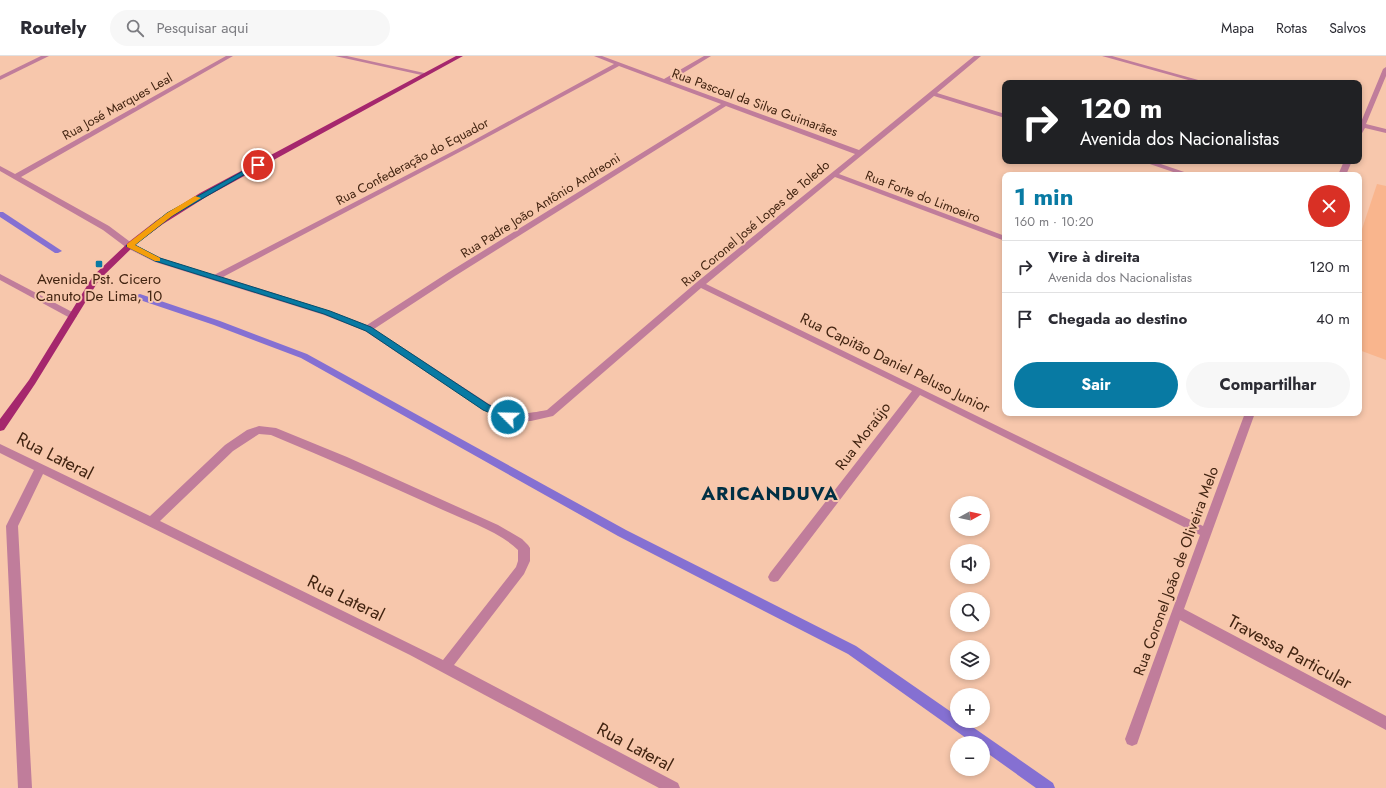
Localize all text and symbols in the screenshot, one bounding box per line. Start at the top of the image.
search box [110,10,390,46]
text: Routely [20,14,86,41]
icon: search [124,17,146,39]
text: Pesquisar aqui [156,17,249,39]
text: Mapa [1221,18,1254,38]
text: Rotas [1276,18,1307,38]
text: Salvos [1329,18,1366,38]
street label: Rua Pascoal da Silva Guimarães [669,64,840,141]
street label: Rua José Marques Leal [59,68,176,145]
text: 120 m [1080,88,1163,129]
icon: right [1014,96,1066,148]
street label: Rua Confederação do Equador [332,113,493,210]
text: Avenida dos Nacionalistas [1080,126,1279,152]
pin [241,148,275,182]
street label: Rua Padre João Antônio Andreoni [457,148,624,262]
icon: arrive [247,154,269,176]
street label: Rua Coronel José Lopes de Toledo [677,156,834,291]
street label: Rua Forte do Limoeiro [862,166,983,227]
text: 1 min [1014,179,1074,214]
button: close [1308,185,1350,227]
text: 160 m · 10:20 [1014,212,1094,231]
text: Vire à direita [1048,246,1140,268]
icon: right [1014,256,1036,278]
text: 120 m [1310,256,1350,278]
marker: Avenida Pst. Cicero Canuto De Lima, 10 [94,259,104,269]
place label: Avenida Pst. Cicero Canuto De Lima, 10 [36,268,162,307]
text: Avenida dos Nacionalistas [1048,268,1192,287]
street label: Rua Capitão Daniel Peluso Junior [796,307,994,419]
icon: arrive [1014,308,1036,330]
text: Chegada ao destino [1048,308,1187,330]
text: 40 m [1316,308,1350,330]
button: Sair [1014,362,1178,408]
button: Compartilhar [1186,362,1350,408]
position arrow [487,396,529,438]
street label: Rua Moraújo [830,397,896,475]
street label: Rua Lateral [12,426,98,486]
street label: Rua Coronel João de Oliveira Melo [1128,463,1224,679]
district label: ARICANDUVA [700,480,839,507]
north arrow [950,496,990,536]
map controls [950,496,990,776]
button: sound [950,544,990,584]
street label: Rua Lateral [303,568,389,628]
button: search [950,592,990,632]
street label: Travessa Particular [1223,608,1357,696]
button: layers [950,640,990,680]
button: + [950,688,990,728]
street label: Rua Lateral [592,716,678,778]
button: − [950,736,990,776]

